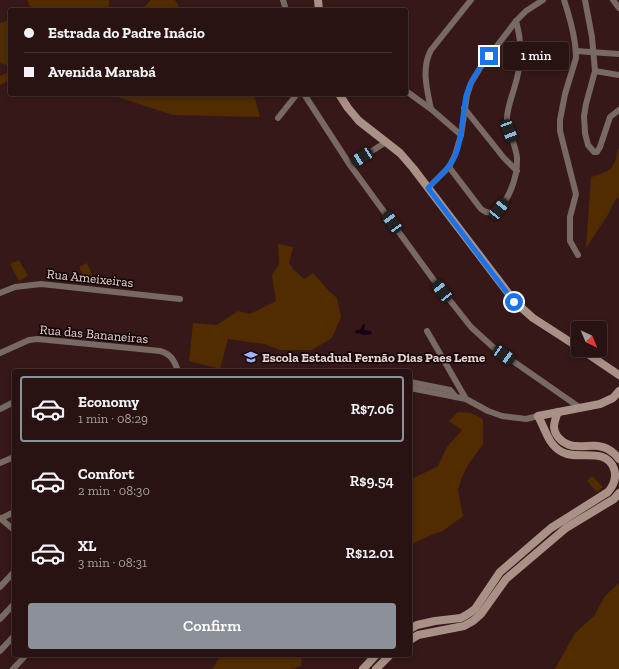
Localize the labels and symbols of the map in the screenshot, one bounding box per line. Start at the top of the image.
callout: 1 min [503,42,569,70]
route end [480,47,498,65]
car [499,118,519,144]
car [349,145,375,169]
car [487,196,511,222]
car [380,209,404,235]
street label: Rua Ameixeiras [46,266,134,290]
car [430,278,454,304]
route start [505,293,523,311]
north arrow [571,321,607,357]
street label: Rua das Bananeiras [39,322,149,346]
car [491,343,517,367]
school or university icon: Escola Estadual Fernão Dias Paes Leme [243,349,259,365]
place label: Escola Estadual Fernão Dias Paes Leme [262,350,486,365]

